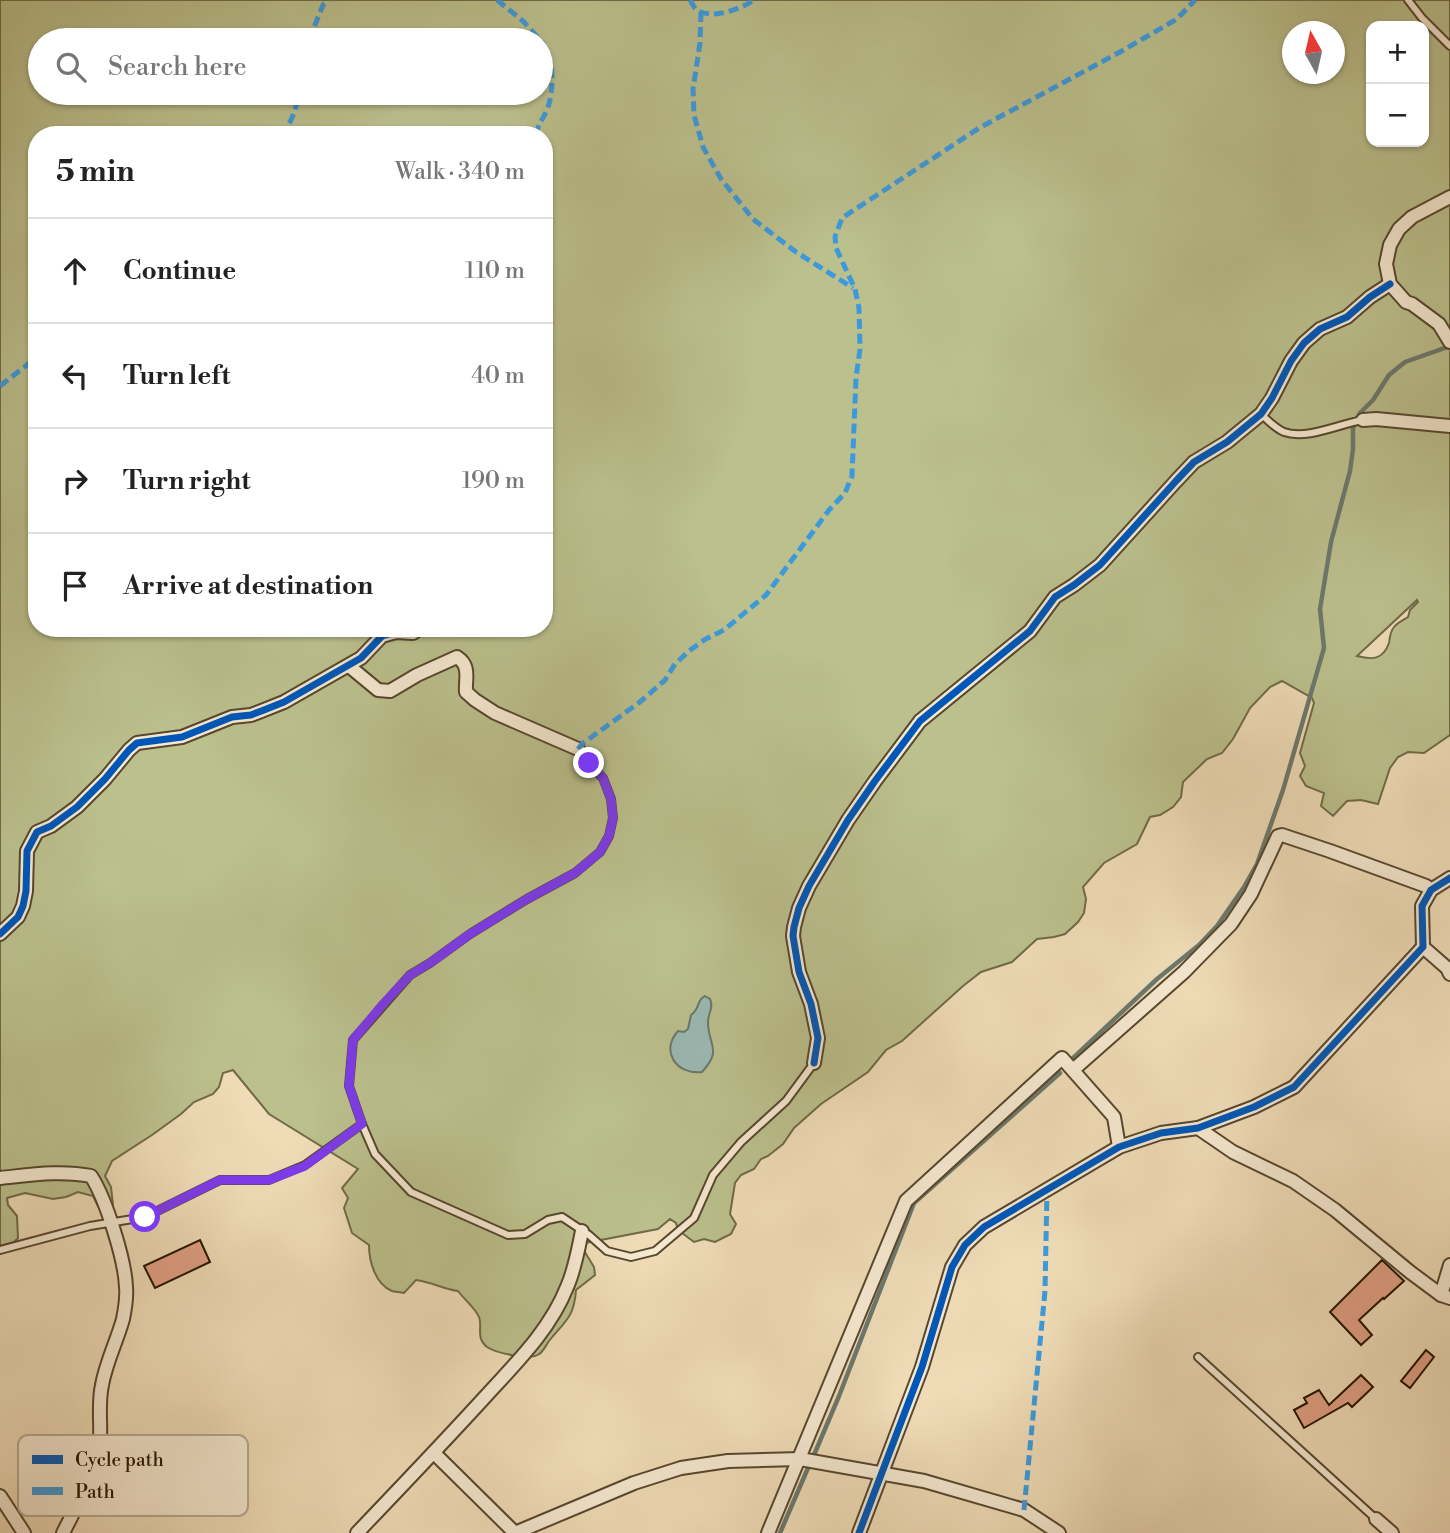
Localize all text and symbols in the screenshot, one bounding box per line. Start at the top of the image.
north arrow [1282,21,1345,84]
map controls [1366,21,1429,147]
button: + [1366,21,1429,84]
search box [28,28,553,105]
icon: search [52,48,90,86]
text: Search here [108,51,247,83]
button: − [1366,84,1429,147]
text: 5 min [56,153,135,191]
text: Walk · 340 m [395,158,525,186]
icon: ahead [56,252,94,290]
text: Continue [123,255,236,287]
text: 110 m [465,257,525,285]
icon: left [56,357,94,395]
text: Turn left [123,360,231,392]
text: 40 m [471,362,525,390]
icon: right [56,462,94,500]
text: Turn right [123,465,251,497]
text: 190 m [462,467,525,495]
icon: arrive [56,567,94,605]
text: Arrive at destination [123,570,373,602]
route end [573,747,604,778]
route start [129,1201,160,1232]
legend [18,1435,248,1516]
text: Cycle path [75,1448,164,1472]
text: Path [75,1480,115,1504]

